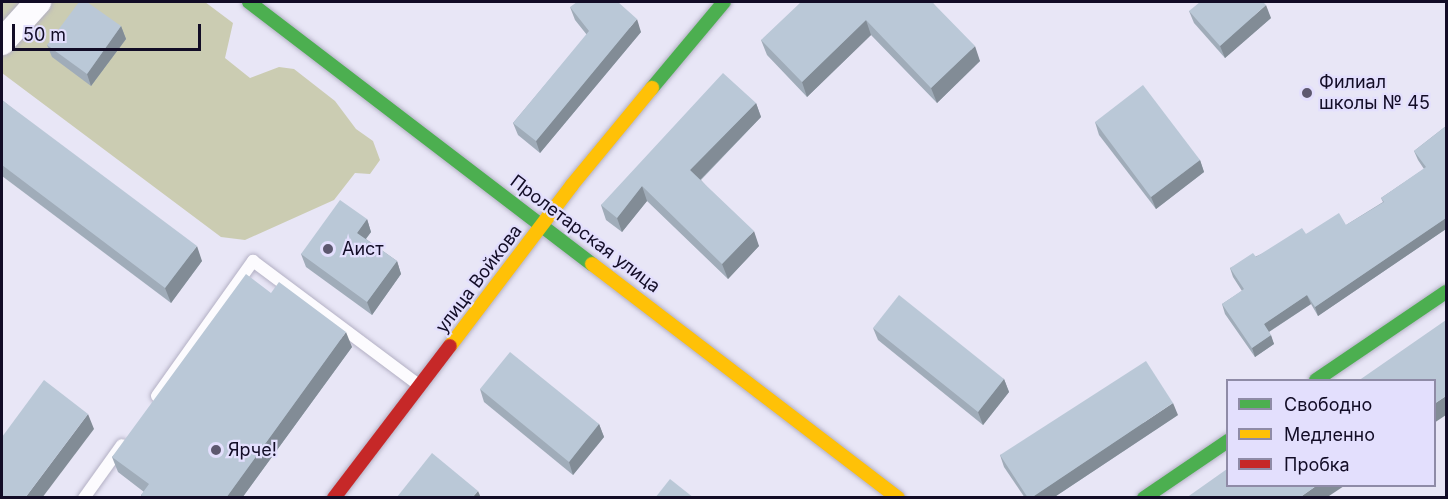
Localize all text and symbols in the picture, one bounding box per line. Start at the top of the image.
scale bar [15,12,204,50]
text: 50 m [23,24,66,45]
place label: Филиал школы № 45 [1319,72,1430,115]
marker: Филиал школы № 45 [1300,86,1314,100]
street label: Пролетарская улица [506,171,664,297]
street label: улица Войкова [431,221,527,337]
place label: Аист [342,238,384,260]
marker: Аист [319,240,337,258]
legend [1226,379,1436,487]
text: Свободно [1284,394,1372,415]
text: Медленно [1284,424,1375,445]
place label: Ярче! [228,439,277,461]
marker: Ярче! [209,443,223,457]
text: Пробка [1284,454,1350,475]

